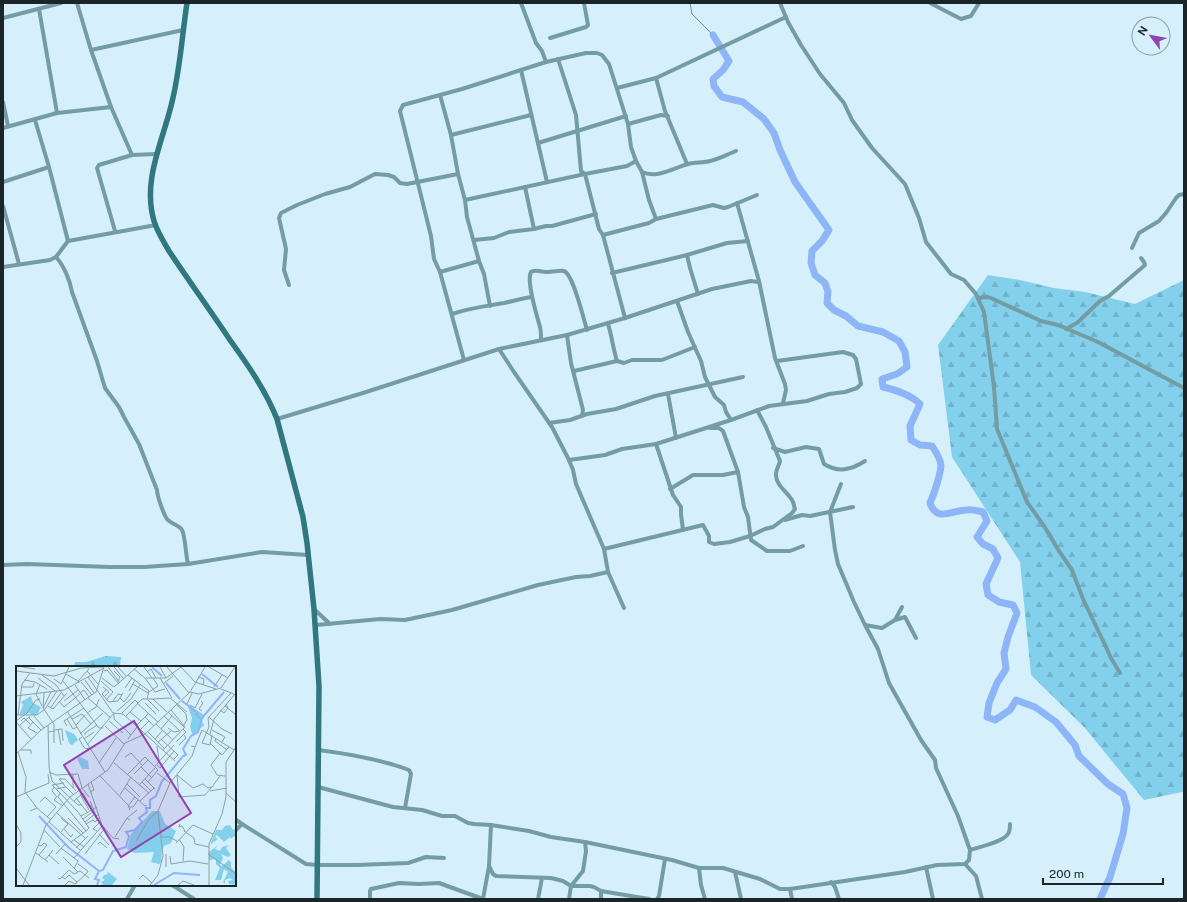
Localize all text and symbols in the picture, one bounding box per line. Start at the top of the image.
north arrow [1131,16,1171,56]
text: N [1135,24,1150,38]
inset map [16,666,236,886]
scale bar [1043,860,1163,886]
text: 200 m [1049,867,1084,881]

